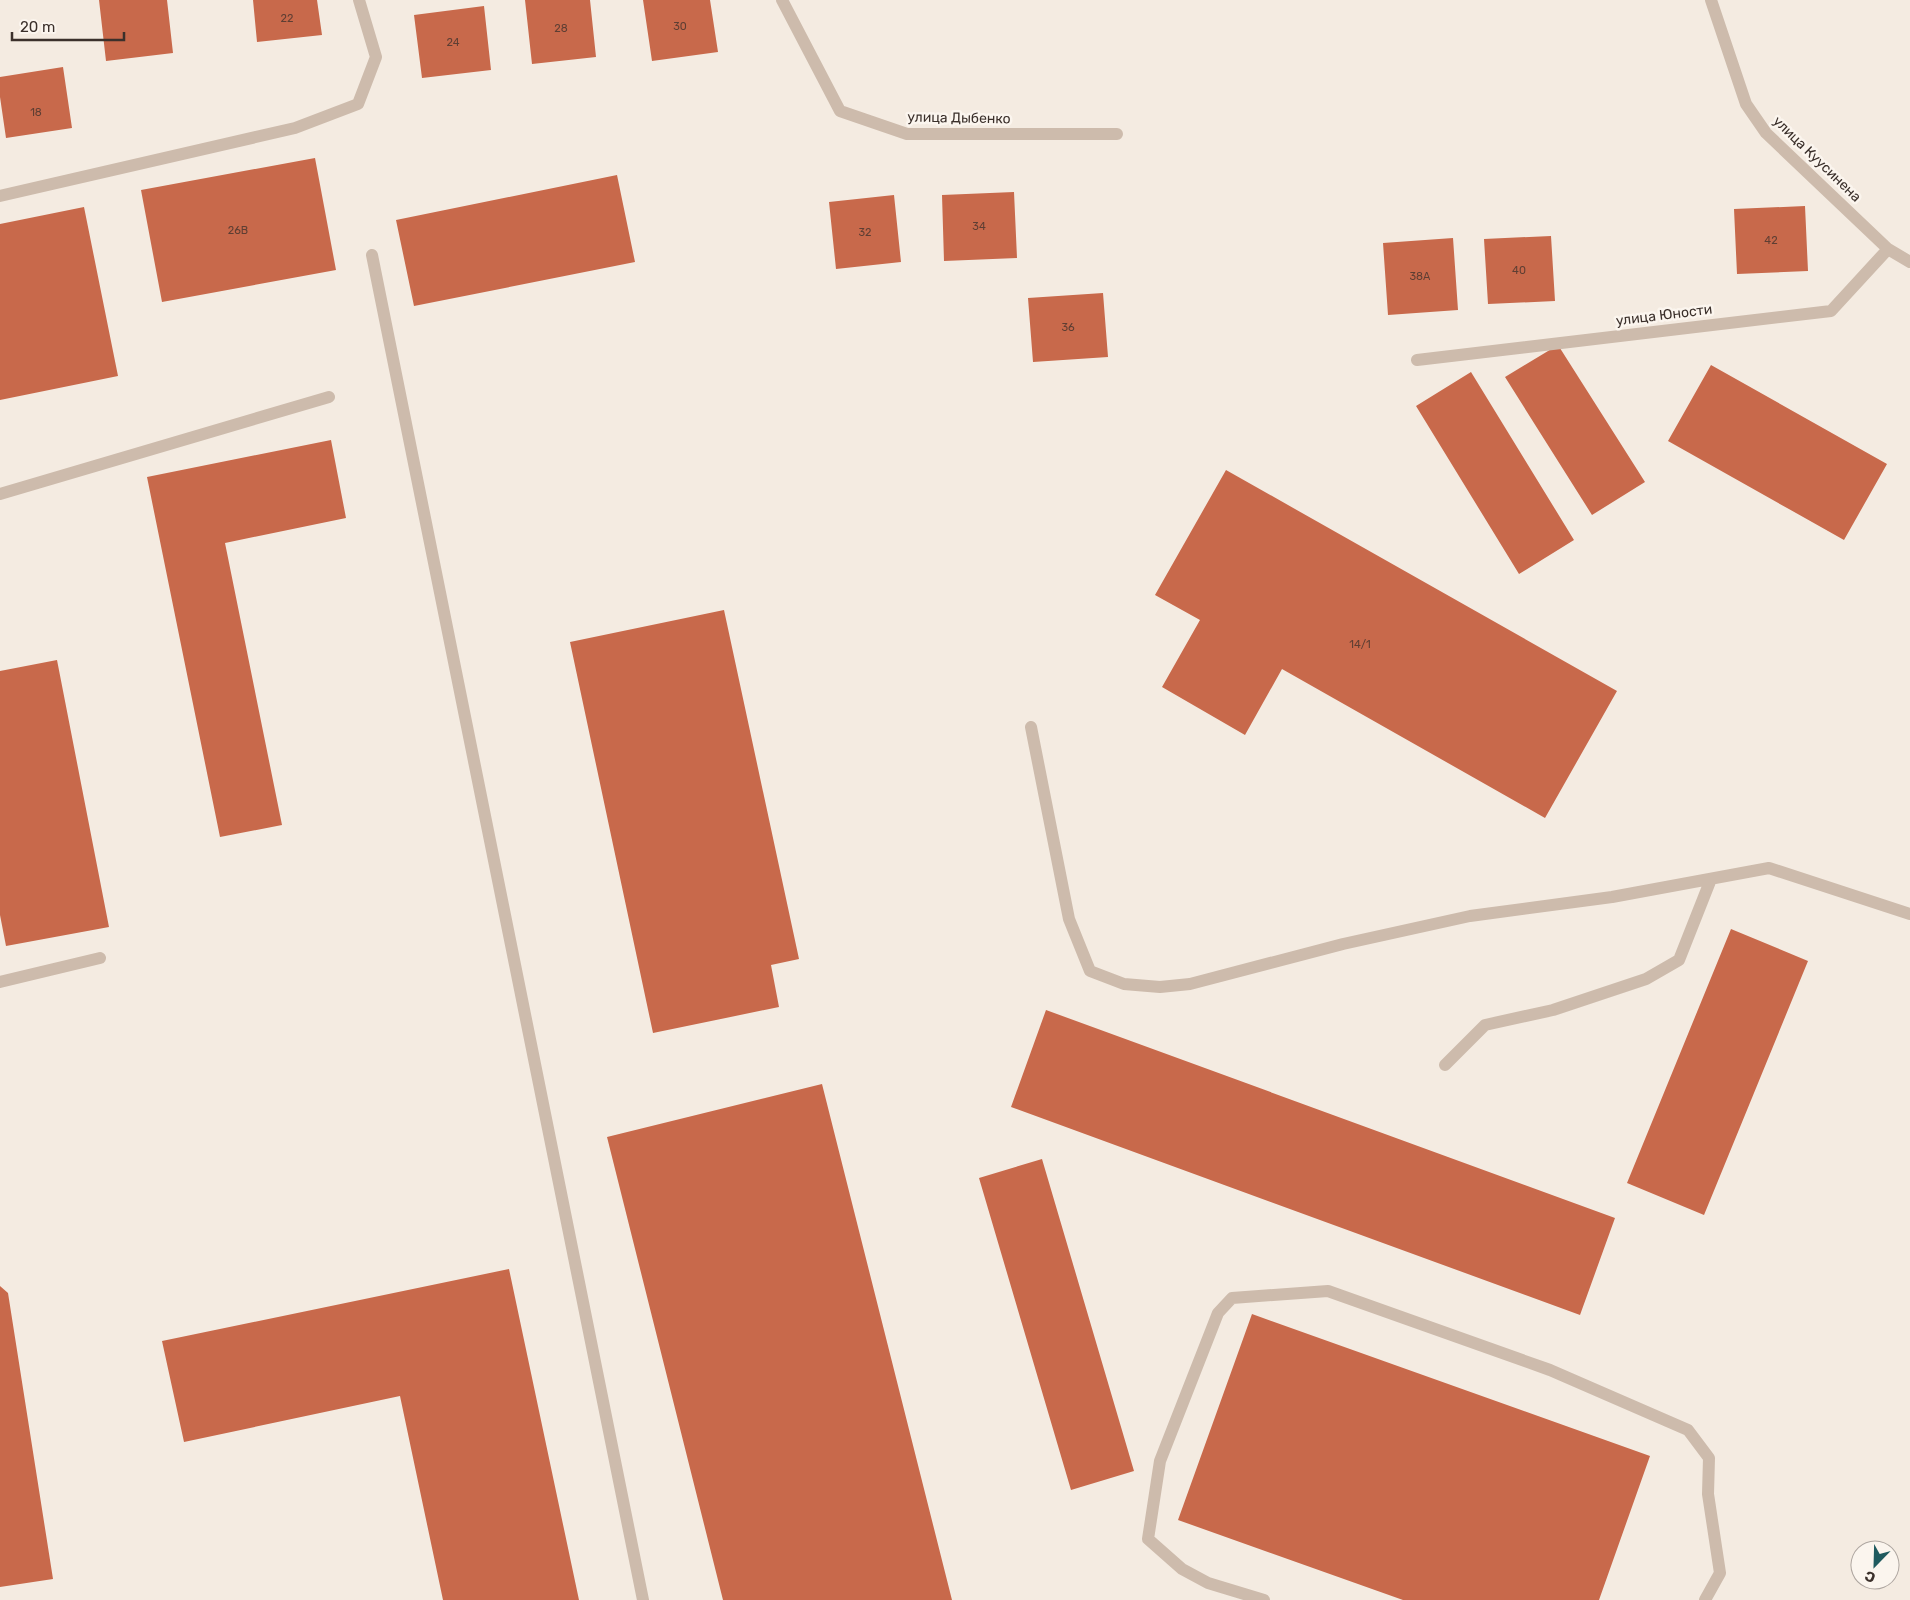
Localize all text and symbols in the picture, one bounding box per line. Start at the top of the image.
scale bar [12,10,125,42]
house number: 22 [281,12,293,25]
text: 20 m [20,18,55,36]
house number: 30 [673,20,687,33]
house number: 28 [554,22,568,35]
house number: 24 [446,36,460,49]
house number: 18 [30,106,42,119]
street label: улица Дыбенко [907,109,1011,127]
street label: улица Куусинена [1769,113,1865,205]
house number: 34 [972,220,986,233]
house number: 26В [228,224,248,237]
house number: 32 [858,226,872,239]
house number: 42 [1764,234,1778,247]
house number: 40 [1512,264,1526,277]
house number: 38А [1410,270,1431,283]
street label: улица Юности [1615,301,1713,329]
house number: 36 [1061,321,1075,334]
house number: 14/1 [1349,638,1371,651]
north arrow [1850,1540,1900,1590]
text: С [1862,1567,1878,1586]

